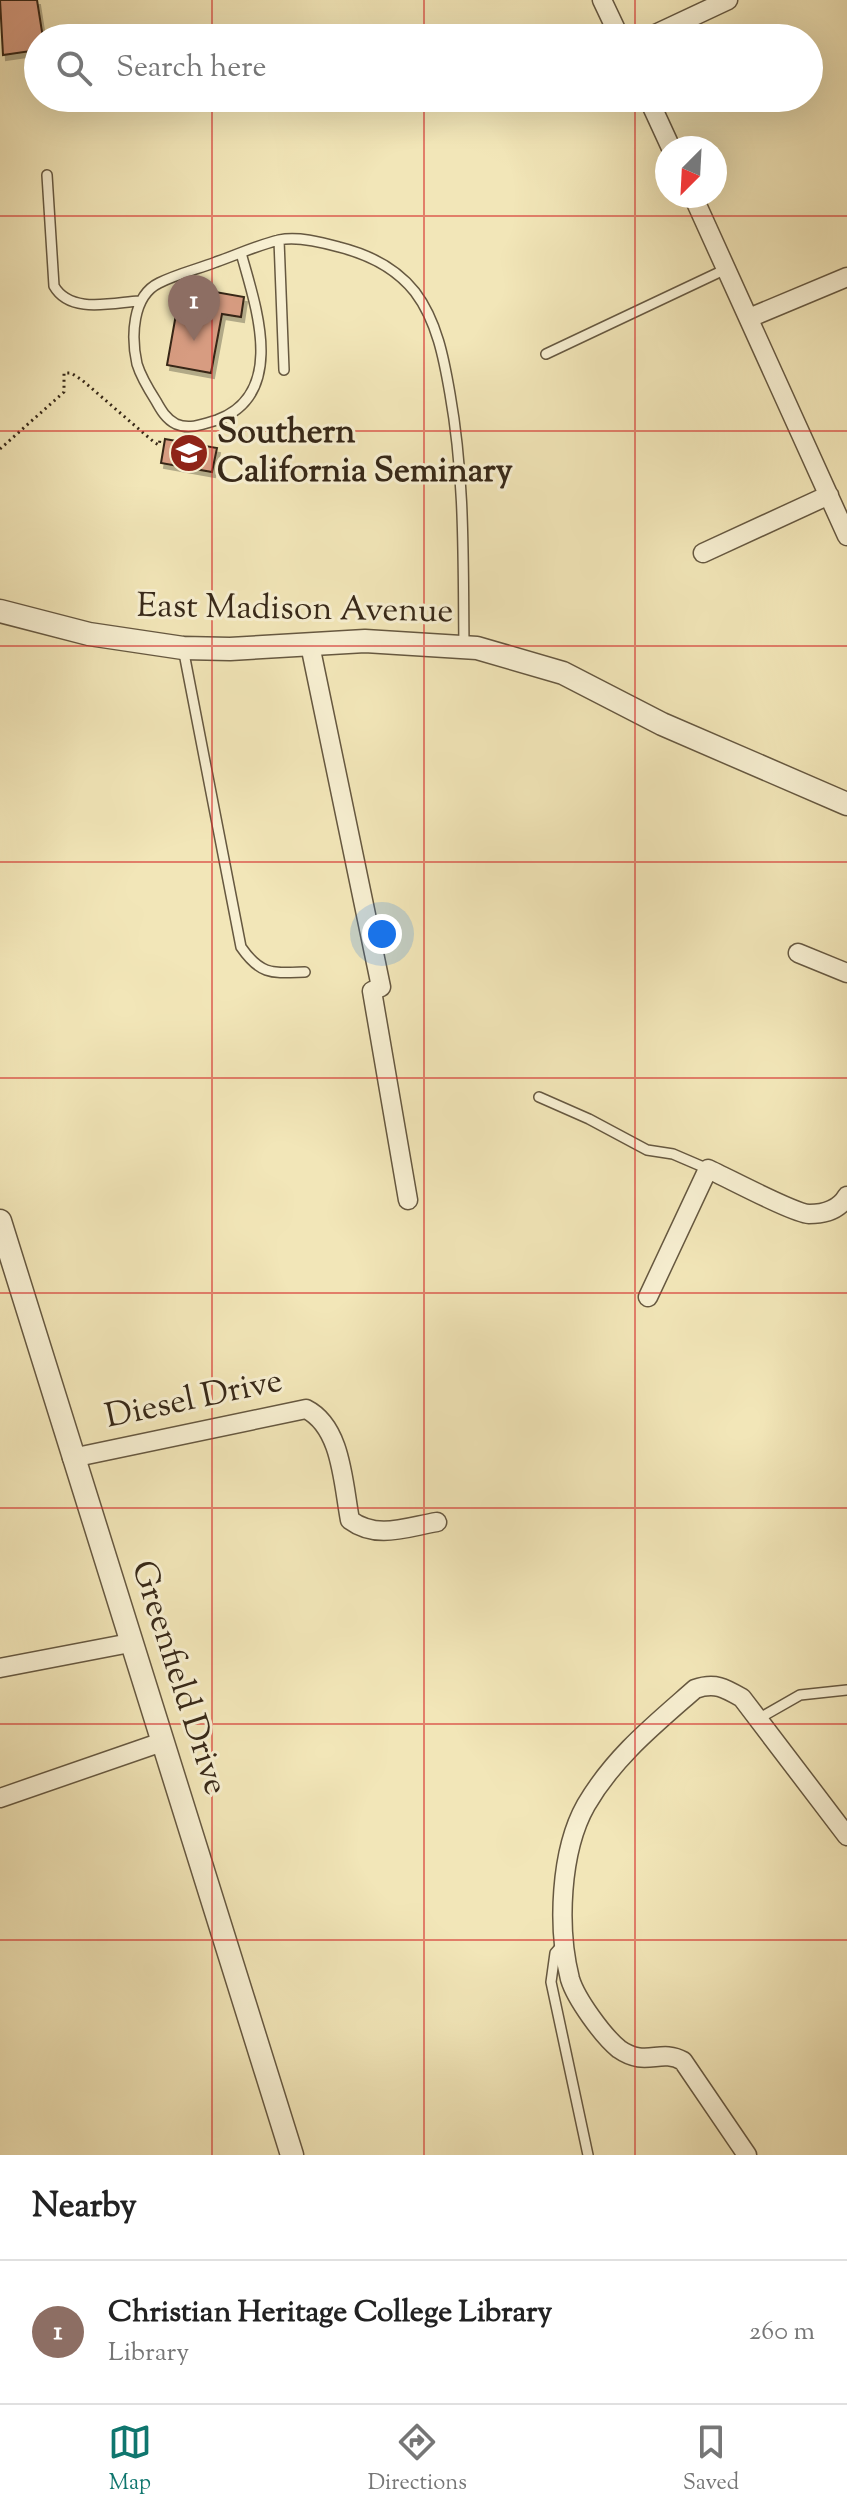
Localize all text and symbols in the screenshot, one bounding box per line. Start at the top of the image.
search box [24,24,823,112]
icon: search [52,46,96,90]
text: Search here [116,47,266,90]
north arrow [655,136,727,208]
pin: 1 [168,275,220,341]
place label: Southern California Seminary [217,409,513,497]
school or university icon: Southern California Seminary [168,432,210,474]
street label: East Madison Avenue [136,583,454,637]
your location [362,914,402,954]
street label: Diesel Drive [101,1357,287,1443]
street label: Greenfield Drive [117,1554,239,1802]
text: Nearby [32,2183,137,2232]
text: Christian Heritage College Library [108,2292,552,2335]
text: 1 [54,2314,62,2351]
text: 260 m [749,2314,815,2351]
text: Library [108,2335,189,2372]
tab: Map [108,2420,152,2500]
tab: Directions [368,2420,467,2500]
tab: Saved [683,2420,739,2500]

